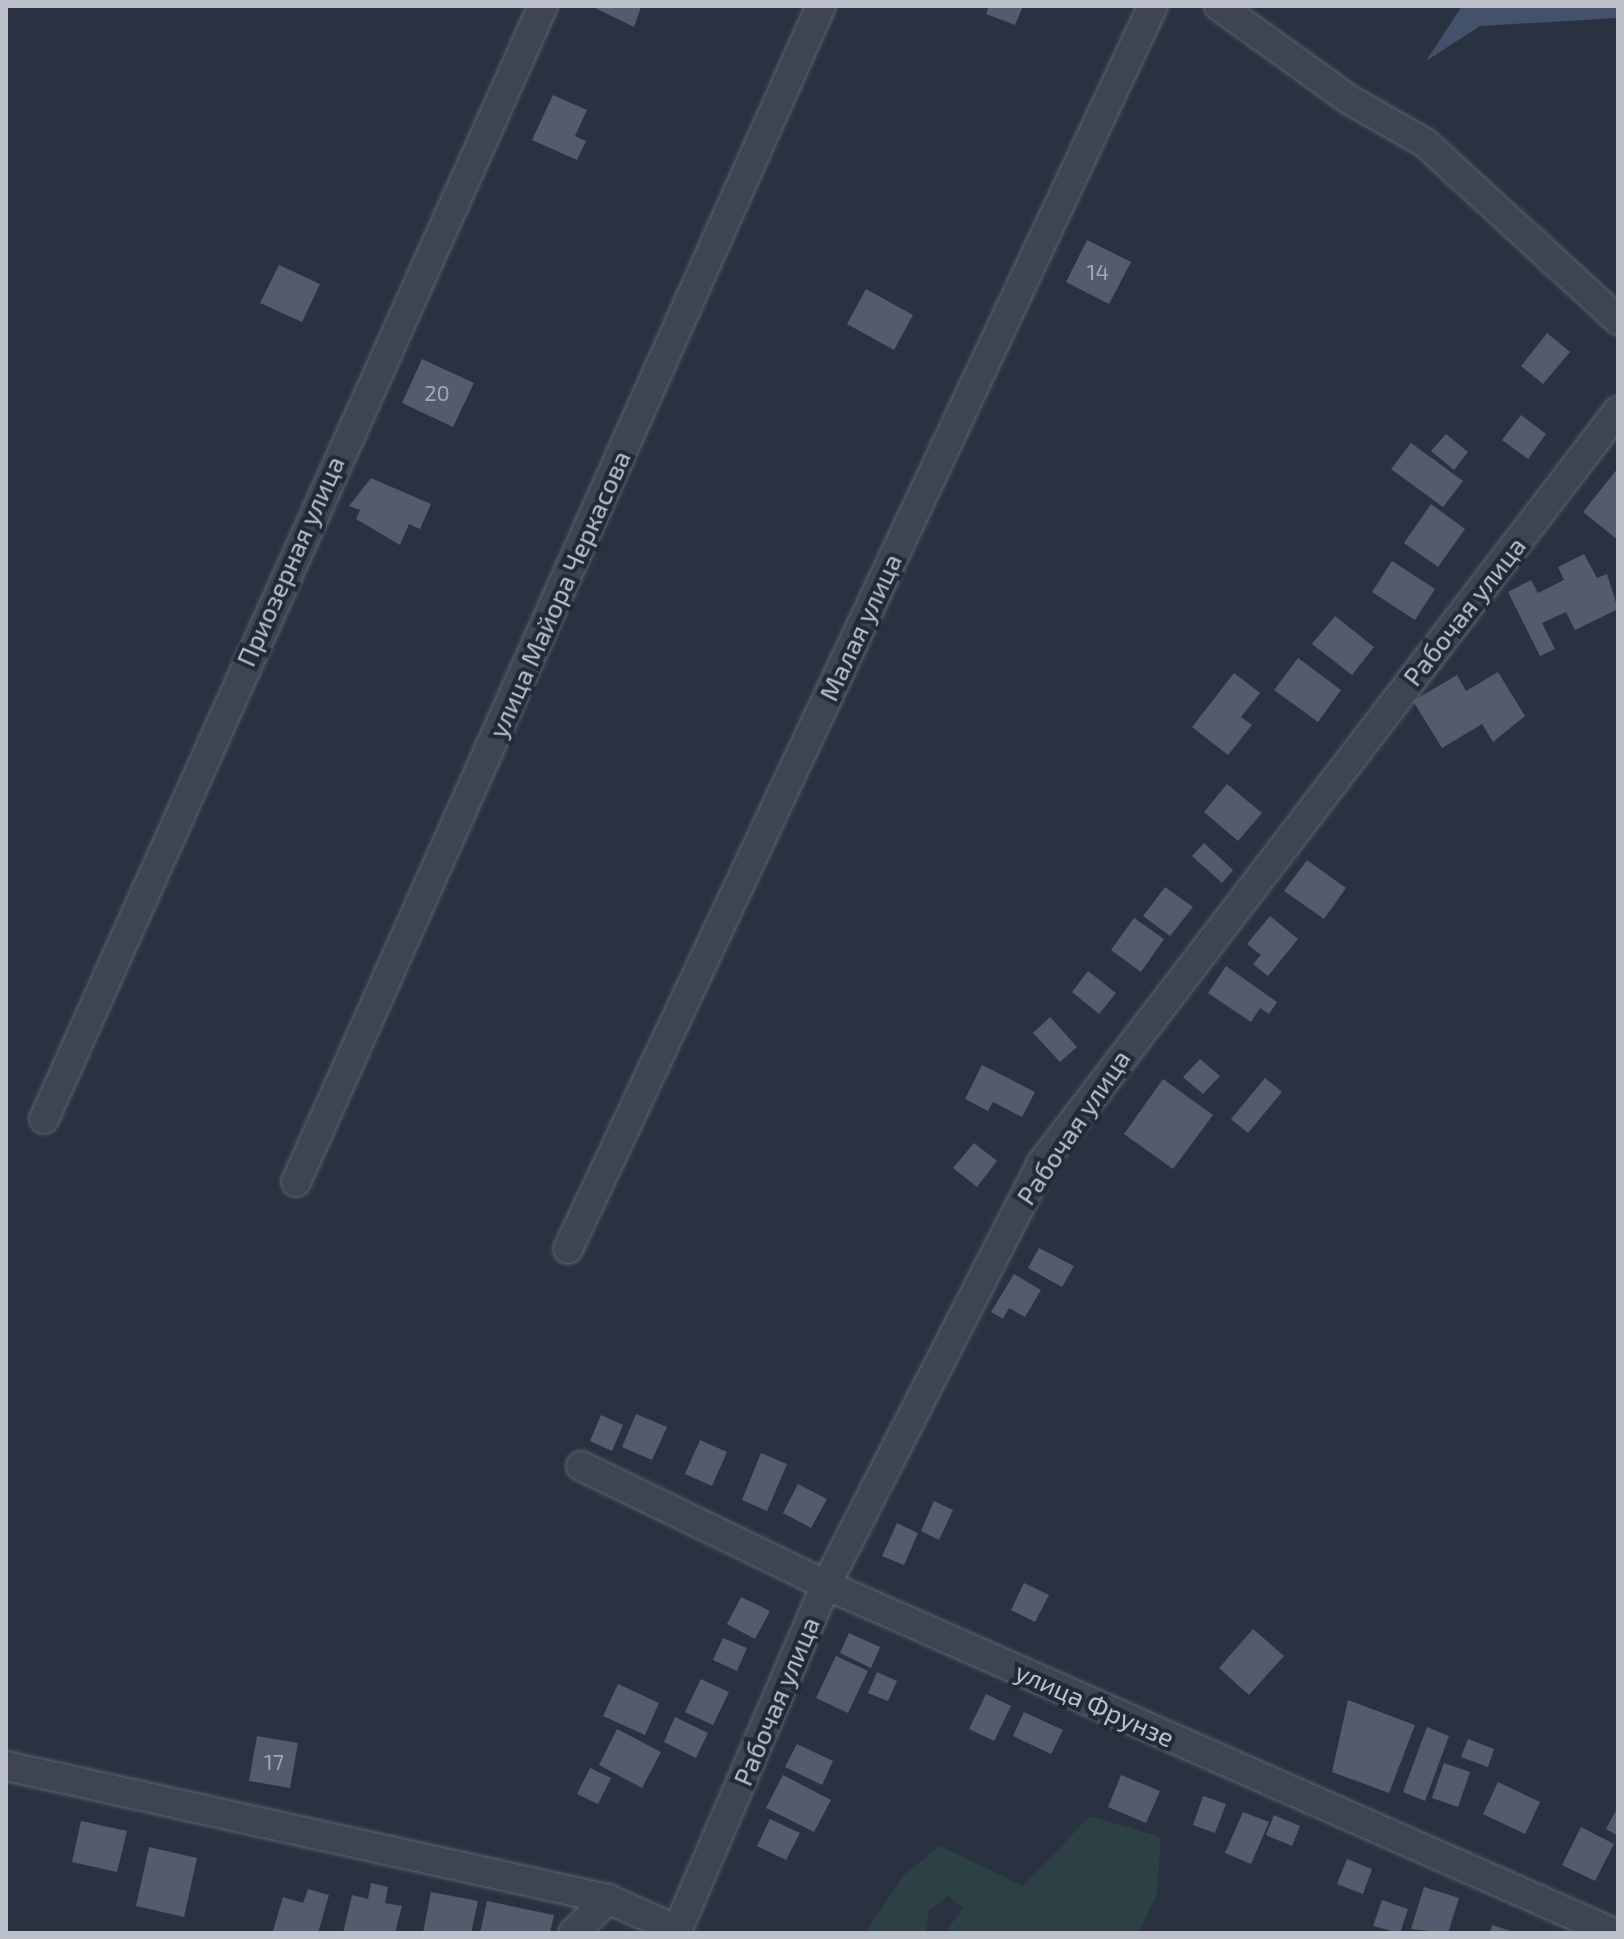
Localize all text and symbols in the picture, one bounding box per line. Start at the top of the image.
house number: 14 [1087,259,1109,285]
house number: 20 [424,380,450,406]
street label: улица Майора Черкасова [482,446,636,742]
street label: Приозерная улица [230,451,350,671]
street label: Рабочая улица [1396,530,1532,692]
street label: Малая улица [812,549,908,705]
street label: Рабочая улица [1010,1044,1136,1210]
street label: Рабочая улица [726,1612,826,1790]
street label: улица Фрунзе [1011,1655,1179,1753]
house number: 17 [264,1749,284,1775]

